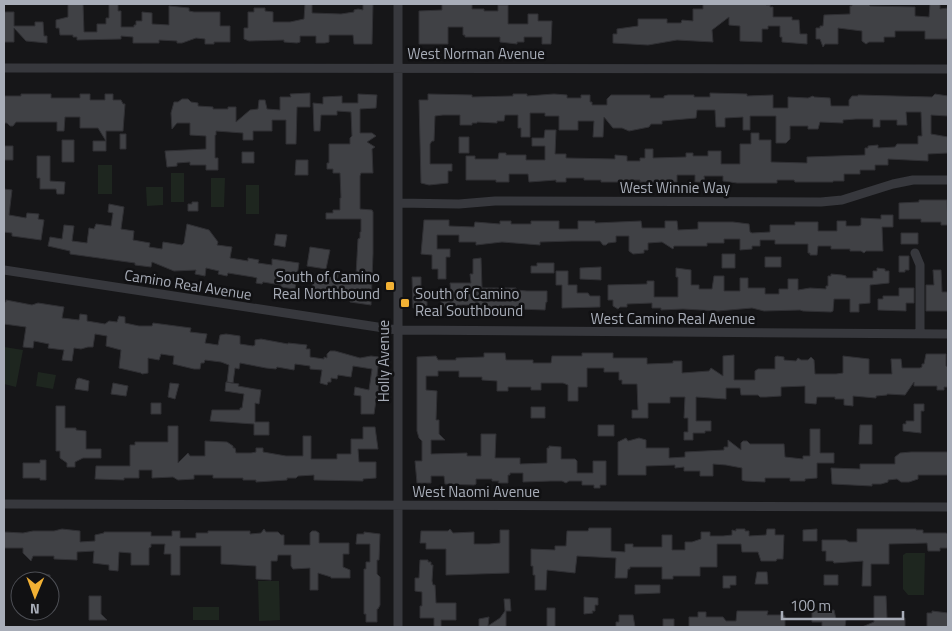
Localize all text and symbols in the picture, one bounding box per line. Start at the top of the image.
street label: West Norman Avenue [407,42,545,65]
street label: West Winnie Way [620,176,730,199]
street label: Camino Real Avenue [123,263,253,306]
place label: South of Camino Real Northbound [273,265,380,305]
marker: South of Camino Real Northbound [384,280,396,292]
place label: South of Camino Real Southbound [415,282,523,322]
marker: South of Camino Real Southbound [399,297,411,309]
street label: West Camino Real Avenue [591,307,755,330]
street label: Holly Avenue [372,320,395,402]
street label: West Naomi Avenue [412,480,540,503]
north arrow [10,571,60,621]
scale bar [782,588,903,620]
text: 100 m [790,594,831,617]
text: N [30,599,40,620]

